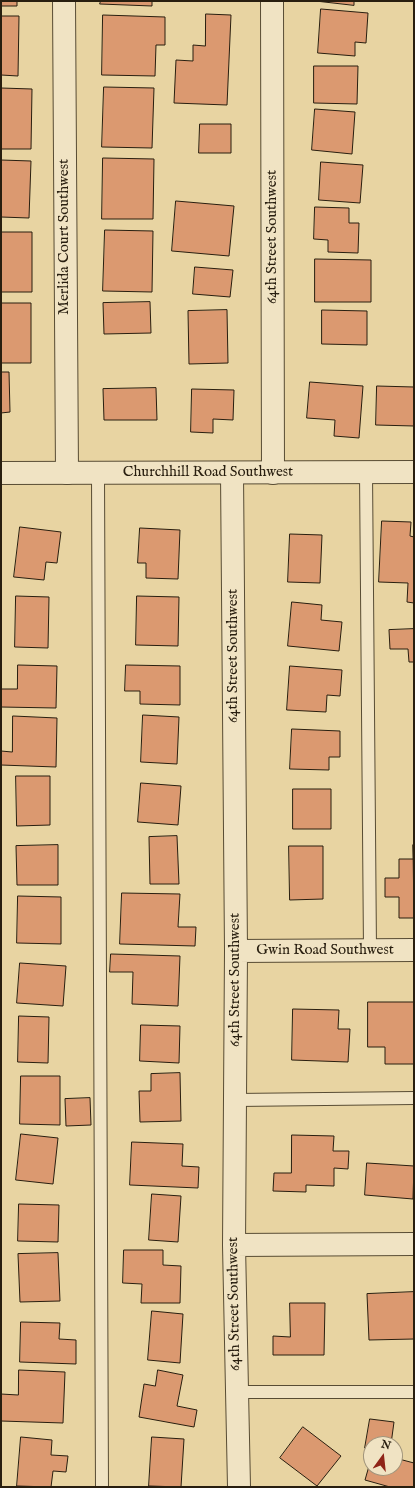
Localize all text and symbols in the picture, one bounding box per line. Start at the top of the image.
street label: Merlida Court Southwest [56,159,74,315]
street label: 64th Street Southwest [264,170,282,304]
street label: Churchhill Road Southwest [123,464,293,482]
street label: 64th Street Southwest [225,589,243,723]
street label: 64th Street Southwest [227,913,245,1047]
street label: Gwin Road Southwest [256,942,394,960]
street label: 64th Street Southwest [225,1237,245,1371]
north arrow [363,1436,403,1476]
text: N [379,1437,392,1453]

